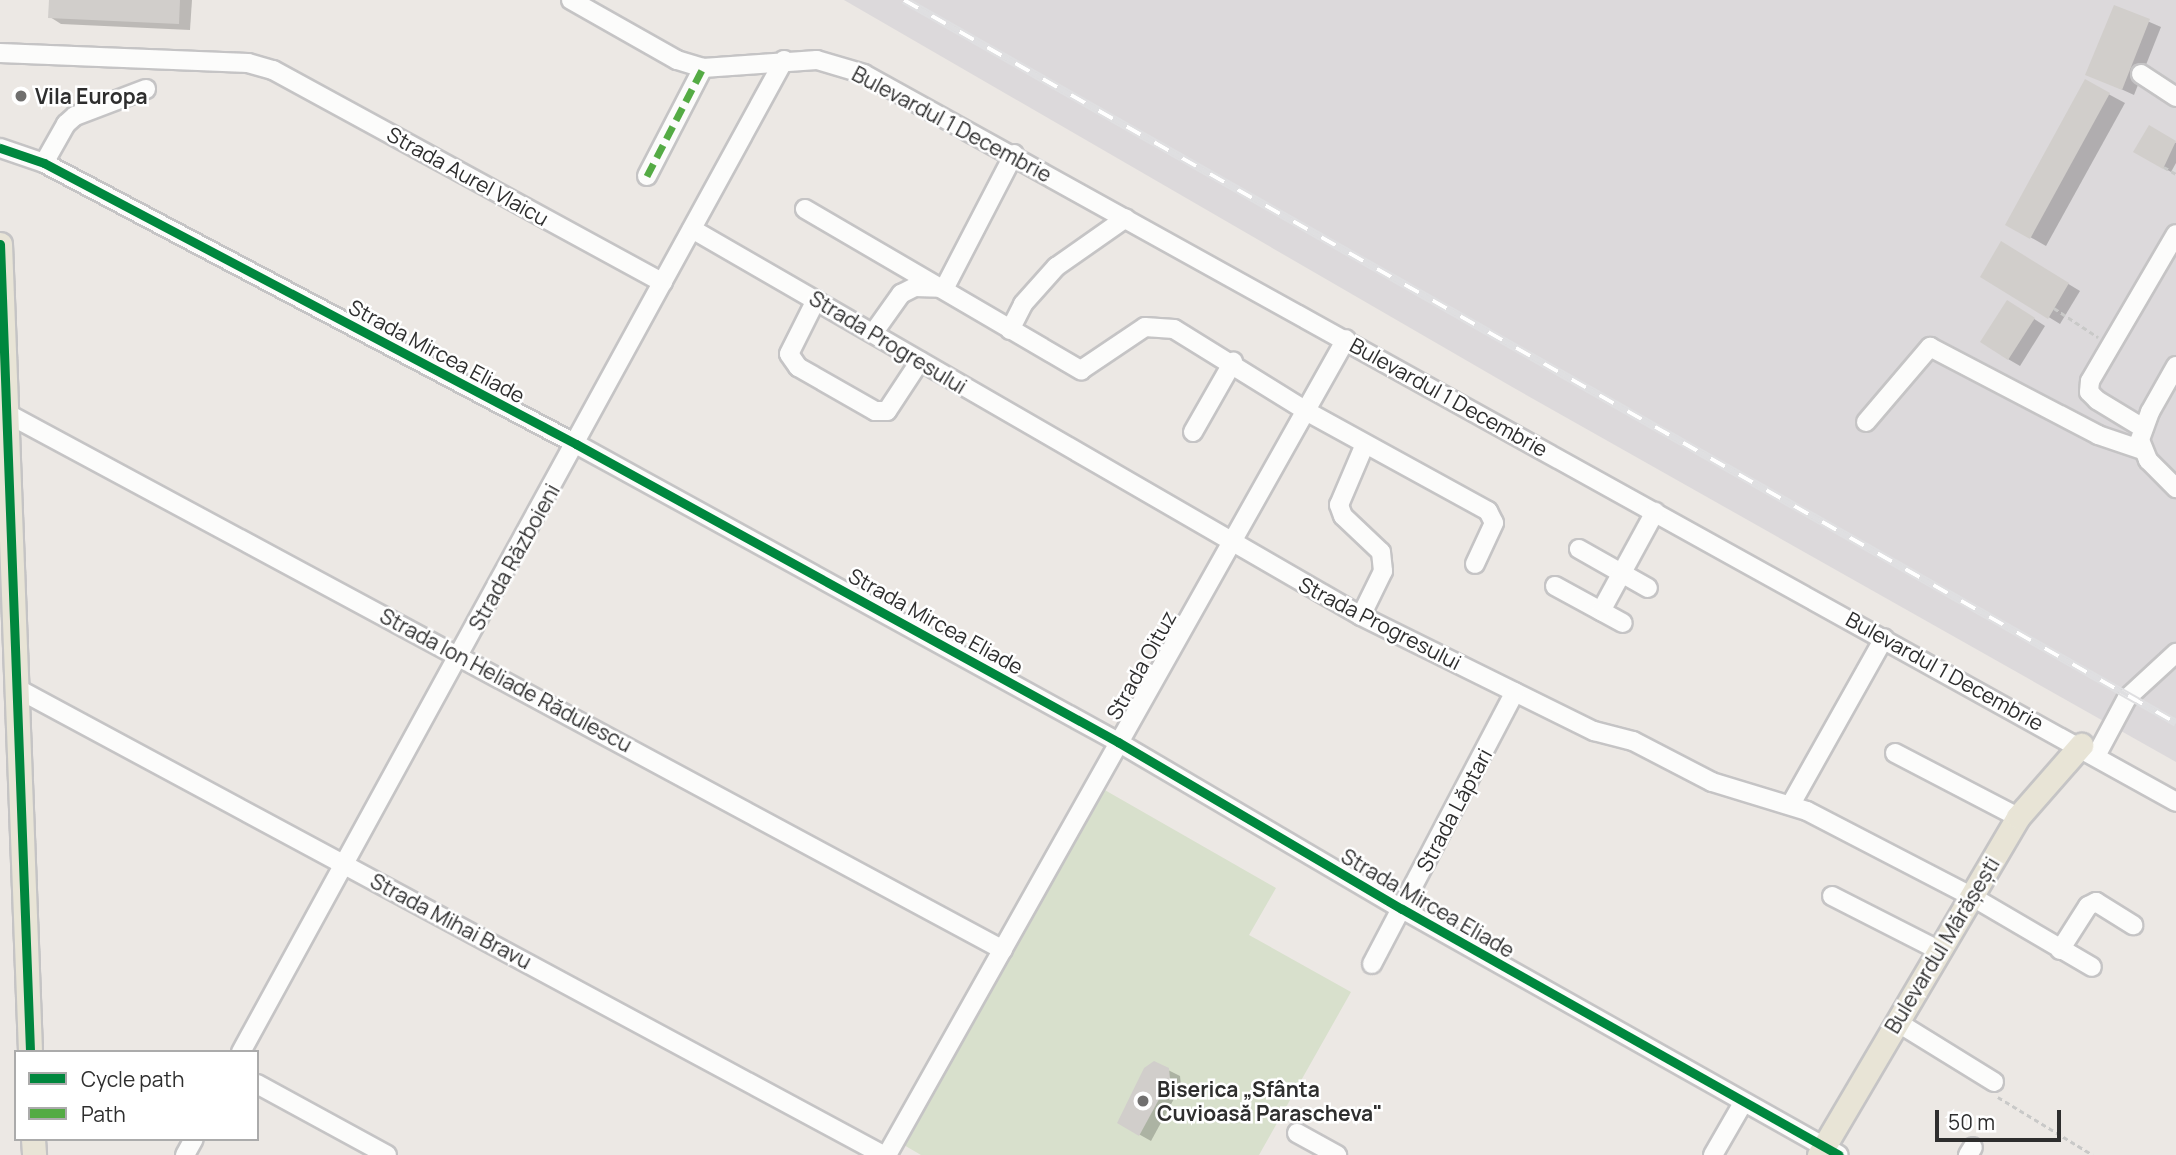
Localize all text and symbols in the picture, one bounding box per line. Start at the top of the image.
street label: Bulevardul 1 Decembrie [848,61,1056,187]
place label: Vila Europa [35,83,148,109]
marker: Vila Europa [13,88,29,104]
street label: Strada Aurel Vlaicu [383,121,553,231]
street label: Strada Progresului [805,285,971,399]
street label: Strada Mircea Eliade [345,294,529,408]
street label: Bulevardul 1 Decembrie [1346,332,1552,462]
street label: Strada Războieni [463,479,565,635]
street label: Strada Mircea Eliade [844,563,1028,679]
street label: Strada Progresului [1295,571,1465,675]
street label: Strada Ion Heliade Rădulescu [376,603,636,757]
street label: Strada Oituz [1101,606,1181,724]
street label: Bulevardul 1 Decembrie [1842,606,2048,736]
street label: Strada Lăptari [1411,744,1497,876]
street label: Strada Mircea Eliade [1337,843,1519,963]
street label: Bulevardul Mărășești [1879,852,2005,1038]
street label: Strada Mihai Bravu [366,868,536,974]
legend [14,1050,259,1141]
text: Cycle path [81,1065,184,1093]
place label: Biserica „Sfânta Cuvioasă Parascheva" [1157,1076,1383,1126]
marker: Biserica „Sfânta Cuvioasă Parascheva" [1135,1093,1151,1109]
scale bar [1938,1096,2064,1140]
text: Path [81,1100,126,1128]
text: 50 m [1948,1108,1995,1136]

